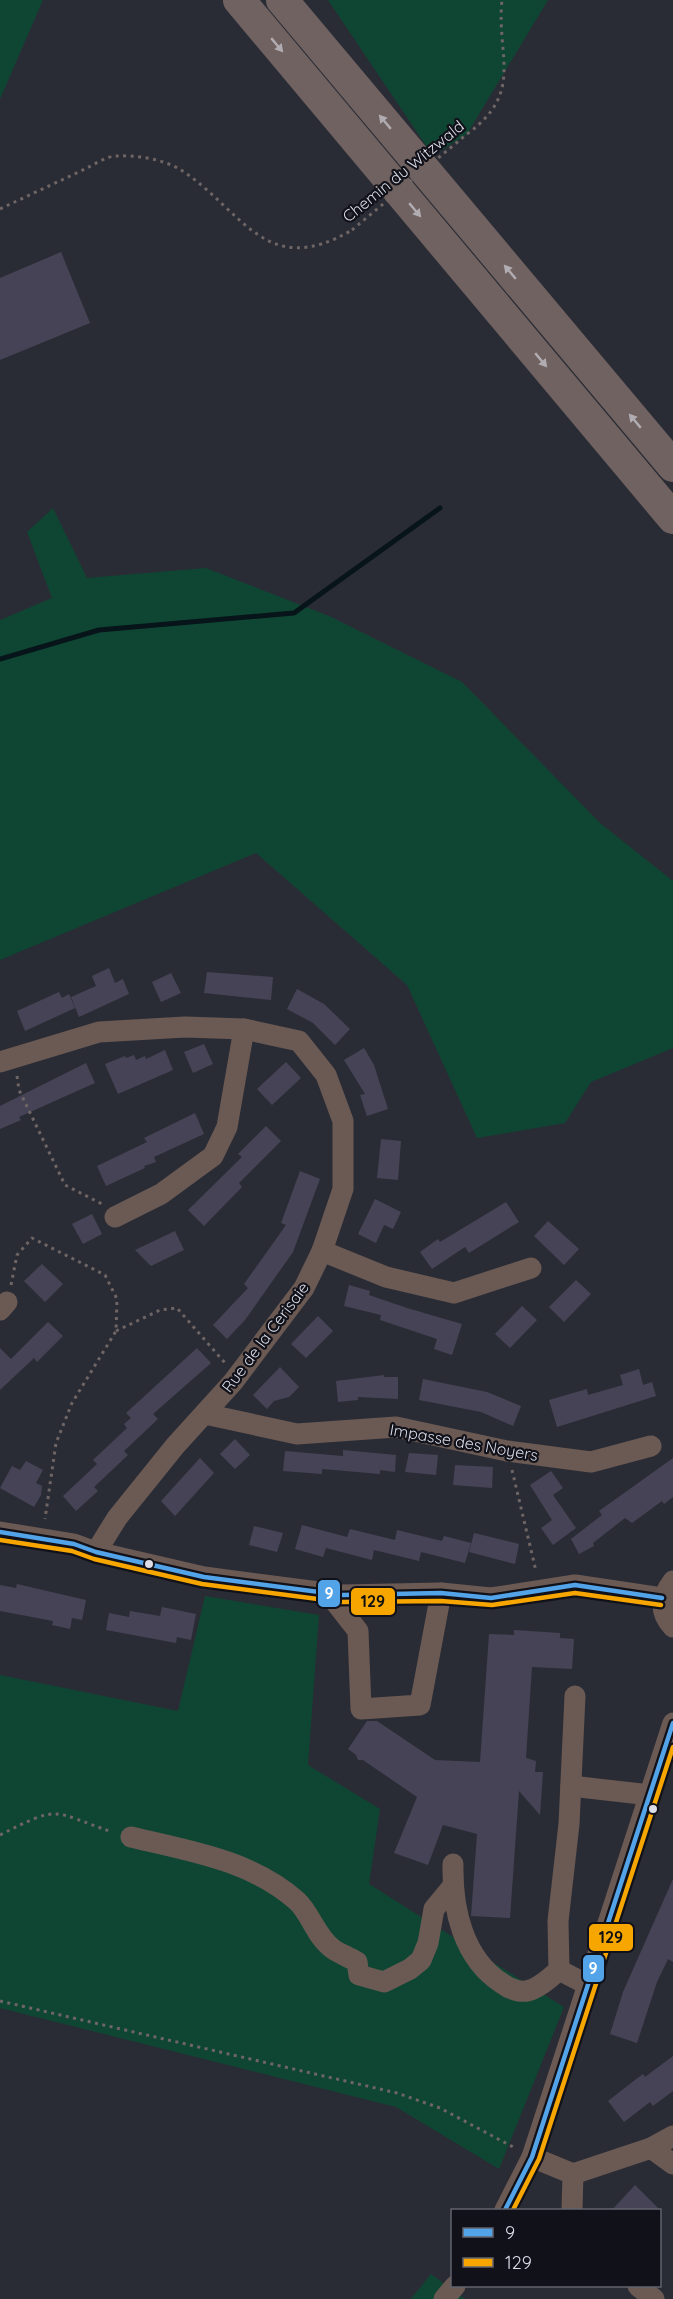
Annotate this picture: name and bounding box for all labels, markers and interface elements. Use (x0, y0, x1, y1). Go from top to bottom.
one-way arrow (270, 37, 283, 53)
one-way arrow (379, 115, 391, 130)
street label: Chemin du Witzwald (338, 116, 468, 226)
one-way arrow (409, 202, 422, 218)
one-way arrow (504, 265, 517, 280)
one-way arrow (534, 352, 547, 368)
one-way arrow (629, 413, 642, 429)
street label: Rue de la Cerisaie (217, 1278, 313, 1396)
street label: Impasse des Noyers (388, 1419, 540, 1465)
unlabelled marker (143, 1558, 155, 1570)
line badge: 9 (317, 1579, 341, 1608)
text: 9 (324, 1583, 334, 1603)
line badge: 129 (350, 1587, 396, 1616)
text: 129 (361, 1591, 385, 1611)
unlabelled marker (647, 1803, 659, 1815)
line badge: 129 (588, 1923, 634, 1952)
text: 129 (599, 1927, 623, 1947)
line badge: 9 (582, 1954, 605, 1983)
text: 9 (588, 1958, 598, 1978)
legend (451, 2209, 661, 2287)
text: 9 (505, 2221, 515, 2244)
text: 129 (505, 2251, 532, 2274)

